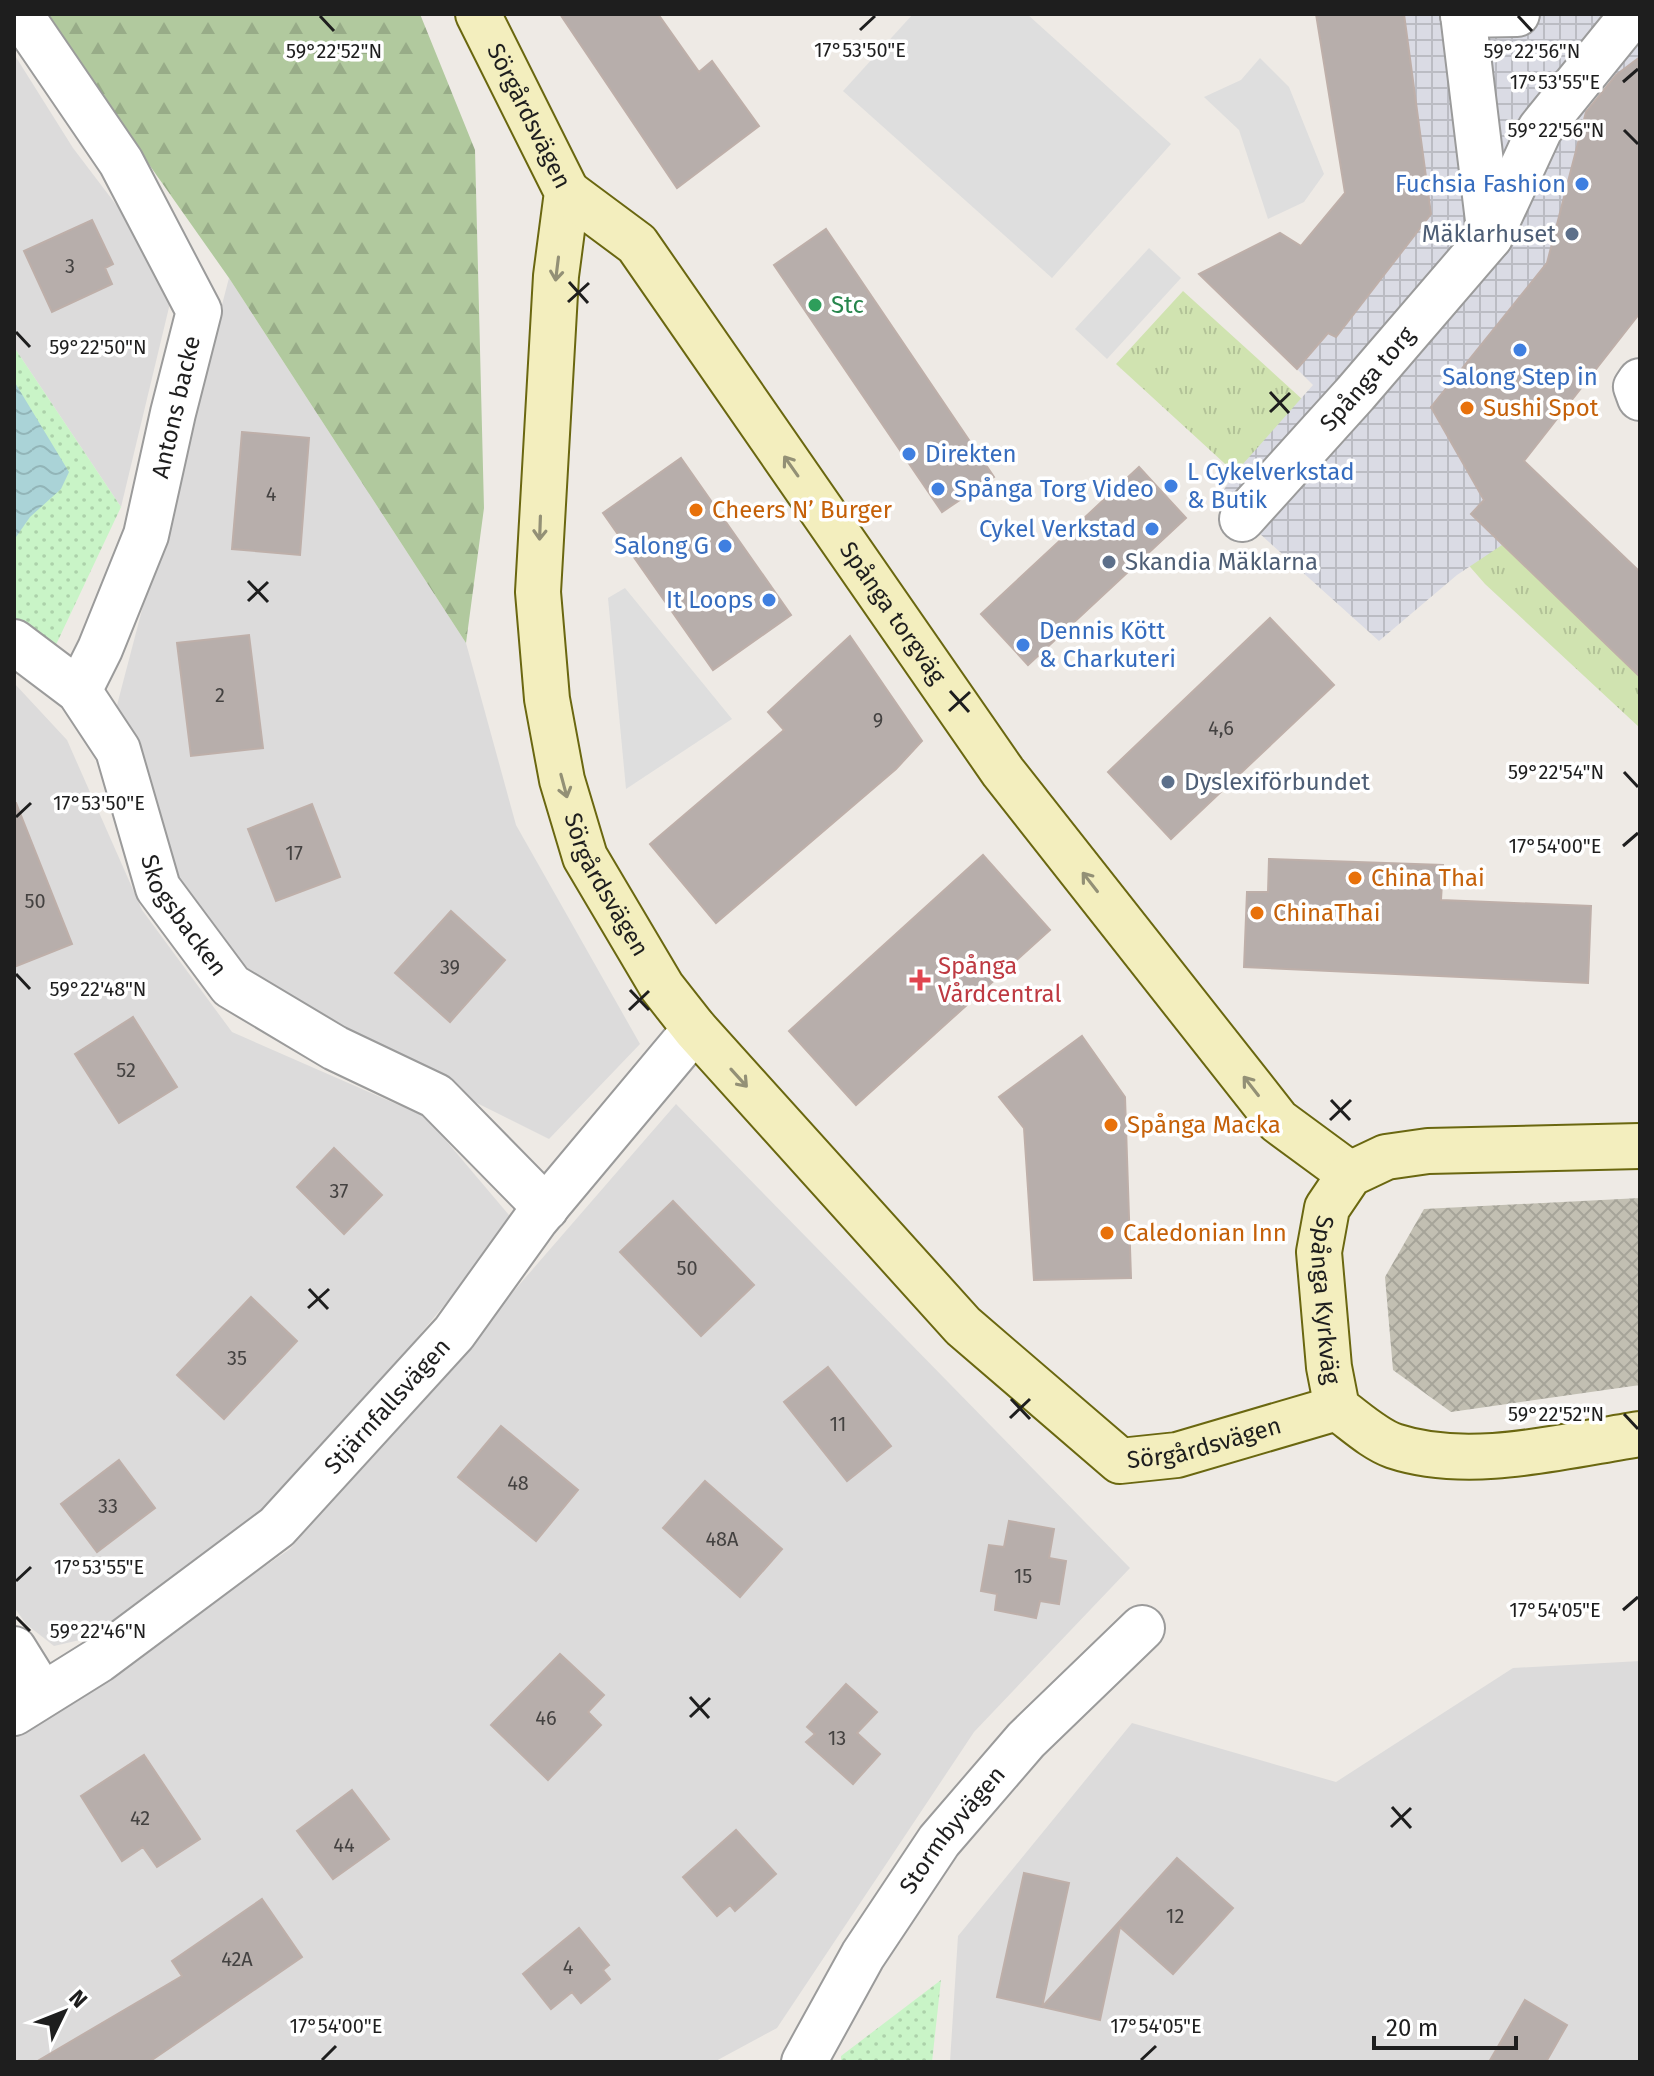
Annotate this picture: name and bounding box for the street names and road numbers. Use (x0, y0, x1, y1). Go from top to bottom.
street label: Sörgårdsvägen (481, 39, 577, 193)
street label: Spånga torg (1314, 321, 1421, 437)
street label: Antons backe (146, 333, 206, 481)
street label: Spånga torgväg (834, 537, 952, 690)
street label: Sörgårdsvägen (559, 809, 655, 961)
street label: Skogsbacken (135, 851, 233, 982)
street label: Spånga Kyrkväg (1305, 1213, 1346, 1387)
street label: Stjärnfallsvägen (318, 1333, 456, 1480)
street label: Sörgårdsvägen (1125, 1411, 1284, 1474)
street label: Stormbyvägen (894, 1760, 1011, 1899)

